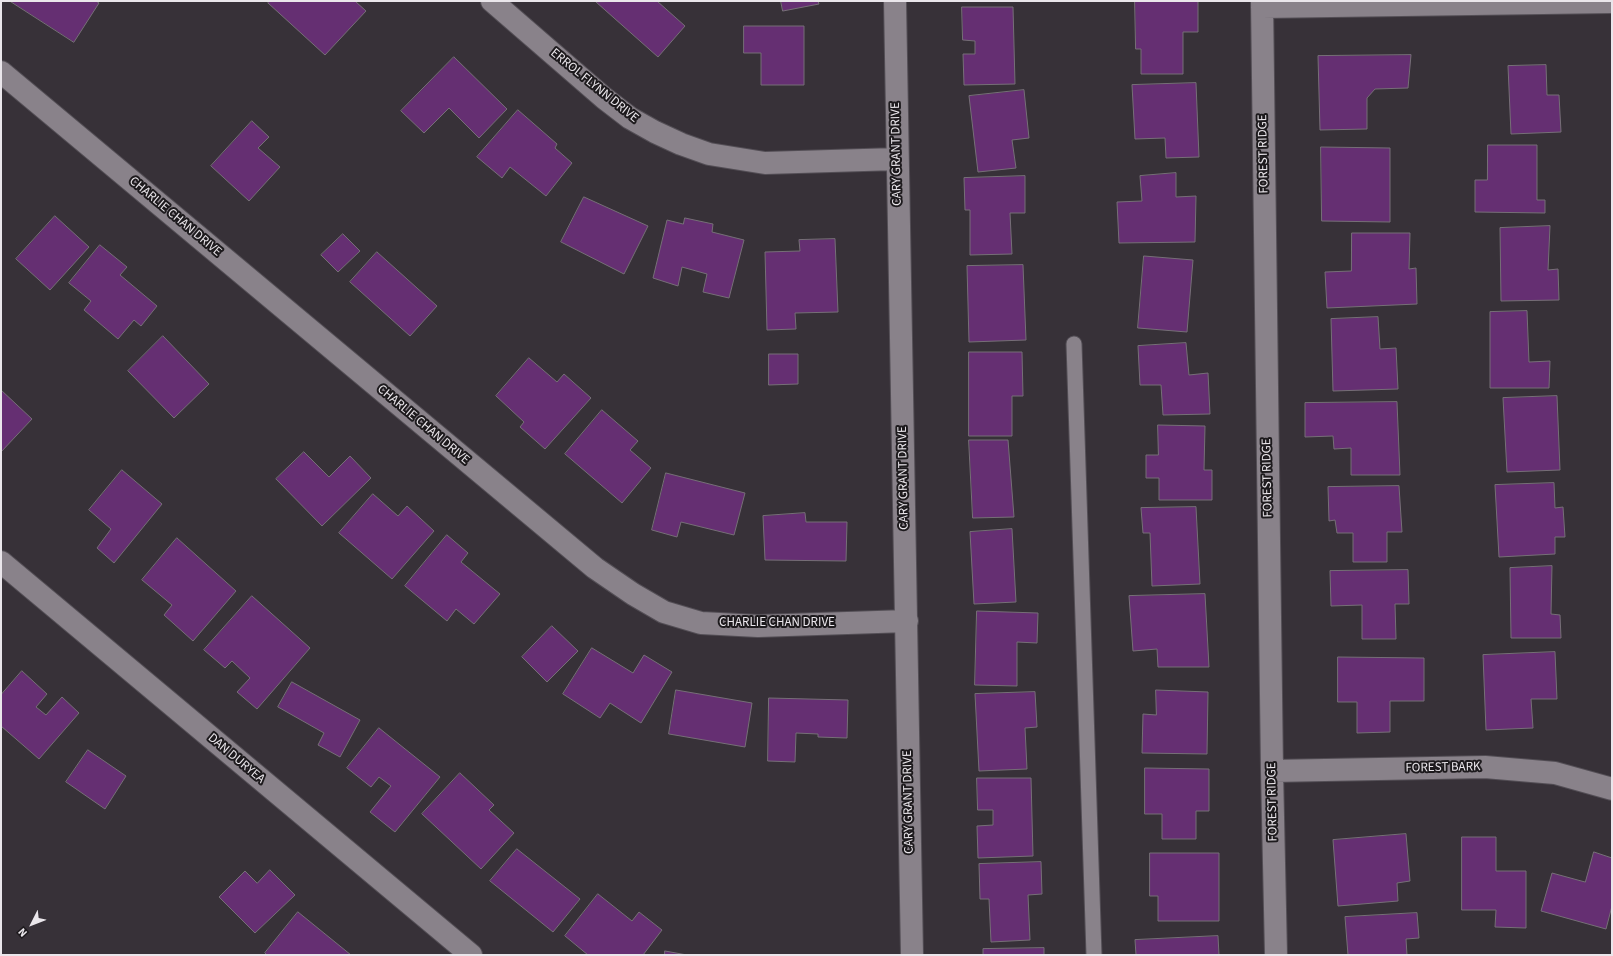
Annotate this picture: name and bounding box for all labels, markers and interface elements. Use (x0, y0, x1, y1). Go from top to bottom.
street label: ERROL FLYNN DRIVE (547, 46, 641, 126)
street label: CARY GRANT DRIVE (888, 102, 906, 206)
street label: FOREST RIDGE (1256, 114, 1272, 194)
street label: CHARLIE CHAN DRIVE (126, 174, 224, 260)
street label: CHARLIE CHAN DRIVE (374, 382, 472, 468)
street label: CARY GRANT DRIVE (895, 426, 913, 530)
street label: FOREST RIDGE (1260, 438, 1276, 518)
street label: CHARLIE CHAN DRIVE (719, 615, 835, 631)
street label: DAN DURYEA (204, 731, 268, 787)
street label: CARY GRANT DRIVE (900, 750, 918, 854)
street label: FOREST BARK (1405, 760, 1481, 776)
street label: FOREST RIDGE (1265, 762, 1281, 842)
north arrow (12, 904, 52, 944)
text: N (15, 925, 31, 940)

